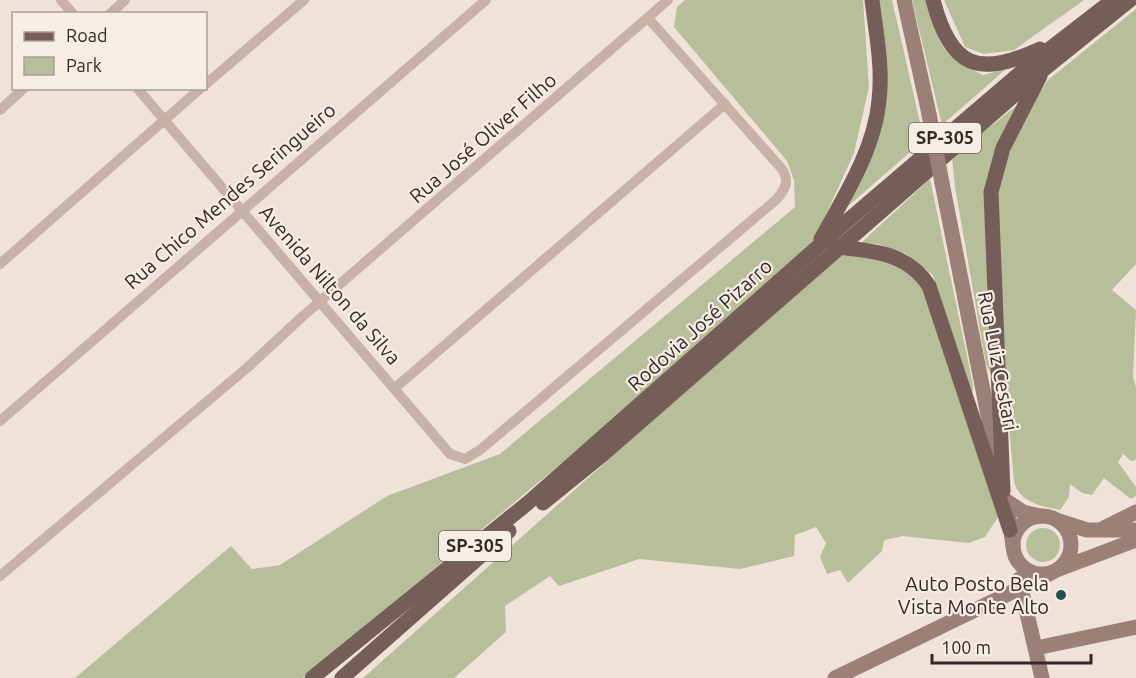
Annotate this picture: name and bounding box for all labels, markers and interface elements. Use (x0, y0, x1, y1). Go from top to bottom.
legend (12, 12, 207, 90)
text: Road (66, 25, 108, 45)
text: Park (66, 55, 102, 75)
street label: Rua José Oliver Filho (405, 68, 561, 208)
street label: Rua Chico Mendes Seringueiro (119, 98, 340, 294)
road number: SP-305 (909, 123, 981, 153)
street label: Avenida Nilton da Silva (255, 200, 406, 369)
street label: Rodovia José Pizarro (623, 254, 776, 395)
street label: Rua Luiz Cestari (974, 289, 1023, 433)
road number: SP-305 (439, 531, 511, 561)
place label: Auto Posto Bela Vista Monte Alto (898, 572, 1049, 618)
marker: Auto Posto Bela Vista Monte Alto (1054, 588, 1068, 602)
scale bar (932, 627, 1091, 665)
text: 100 m (941, 637, 991, 657)

